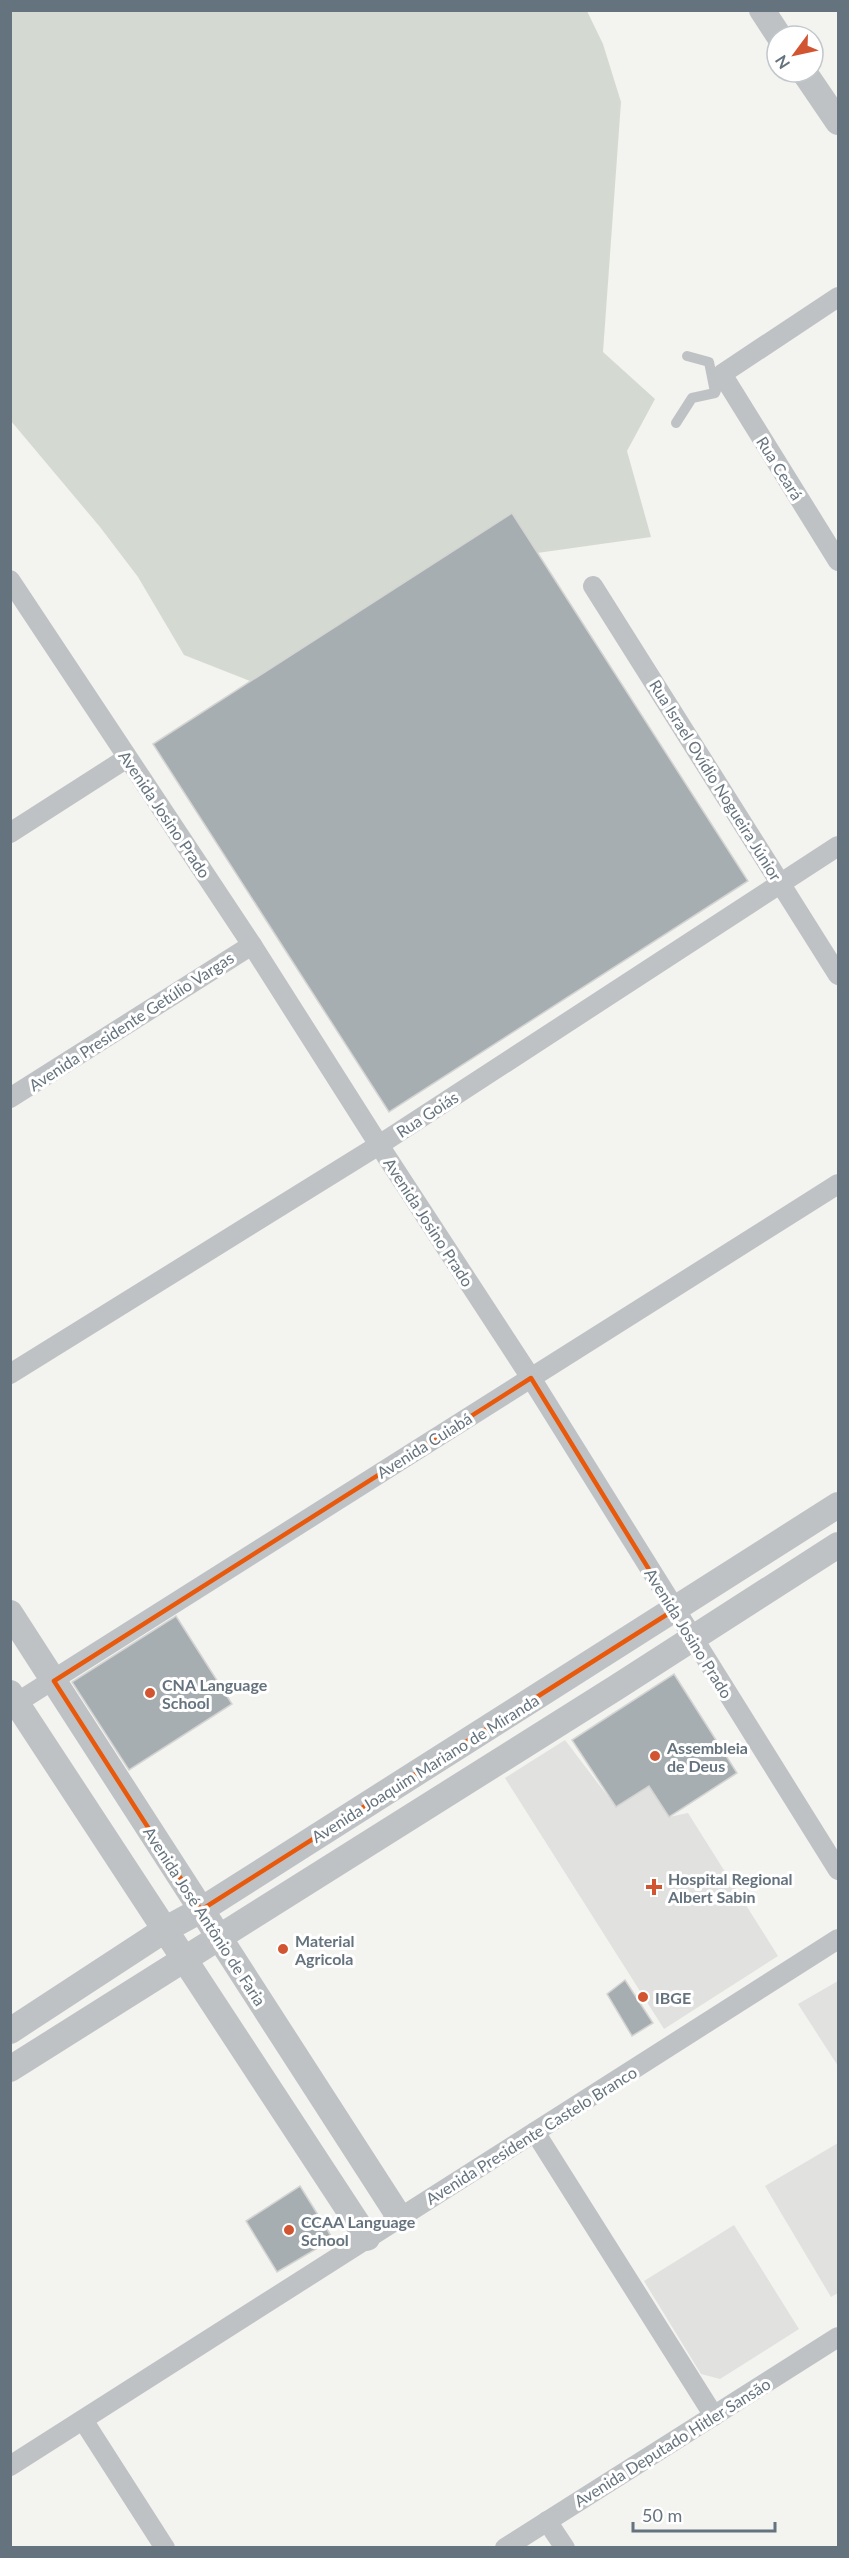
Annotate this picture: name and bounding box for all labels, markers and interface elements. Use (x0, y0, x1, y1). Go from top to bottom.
north arrow (765, 24, 825, 84)
text: N (771, 52, 793, 73)
street label: Rua Ceará (753, 433, 807, 503)
street label: Rua Israel Ovídio Nogueira Júnior (646, 676, 786, 884)
street label: Avenida Josino Prado (115, 747, 215, 881)
street label: Avenida Presidente Getúlio Vargas (25, 948, 237, 1094)
street label: Rua Goiás (392, 1087, 462, 1141)
street label: Avenida Josino Prado (380, 1154, 478, 1290)
street label: Avenida Cuiabá (373, 1408, 475, 1482)
street label: Avenida Josino Prado (641, 1565, 737, 1701)
place label: CNA Language School (162, 1675, 268, 1712)
marker: CNA Language School (143, 1686, 157, 1700)
street label: Avenida Joaquim Mariano de Miranda (308, 1690, 542, 1846)
place label: Assembleia de Deus (666, 1738, 748, 1775)
marker: Assembleia de Deus (648, 1749, 662, 1763)
street label: Avenida José Antônio de Faria (140, 1823, 270, 2009)
place label: Hospital Regional Albert Sabin (667, 1869, 793, 1906)
marker: Hospital Regional Albert Sabin (645, 1878, 663, 1896)
place label: Material Agricola (294, 1931, 354, 1968)
marker: Material Agricola (276, 1942, 290, 1956)
place label: IBGE (655, 1988, 691, 2007)
marker: IBGE (636, 1990, 650, 2004)
street label: Avenida Presidente Castelo Branco (422, 2062, 640, 2208)
place label: CCAA Language School (301, 2212, 416, 2249)
marker: CCAA Language School (282, 2223, 296, 2237)
street label: Avenida Deputado Hitler Sansão (570, 2374, 774, 2510)
scale bar (633, 2495, 776, 2533)
text: 50 m (642, 2504, 682, 2526)

